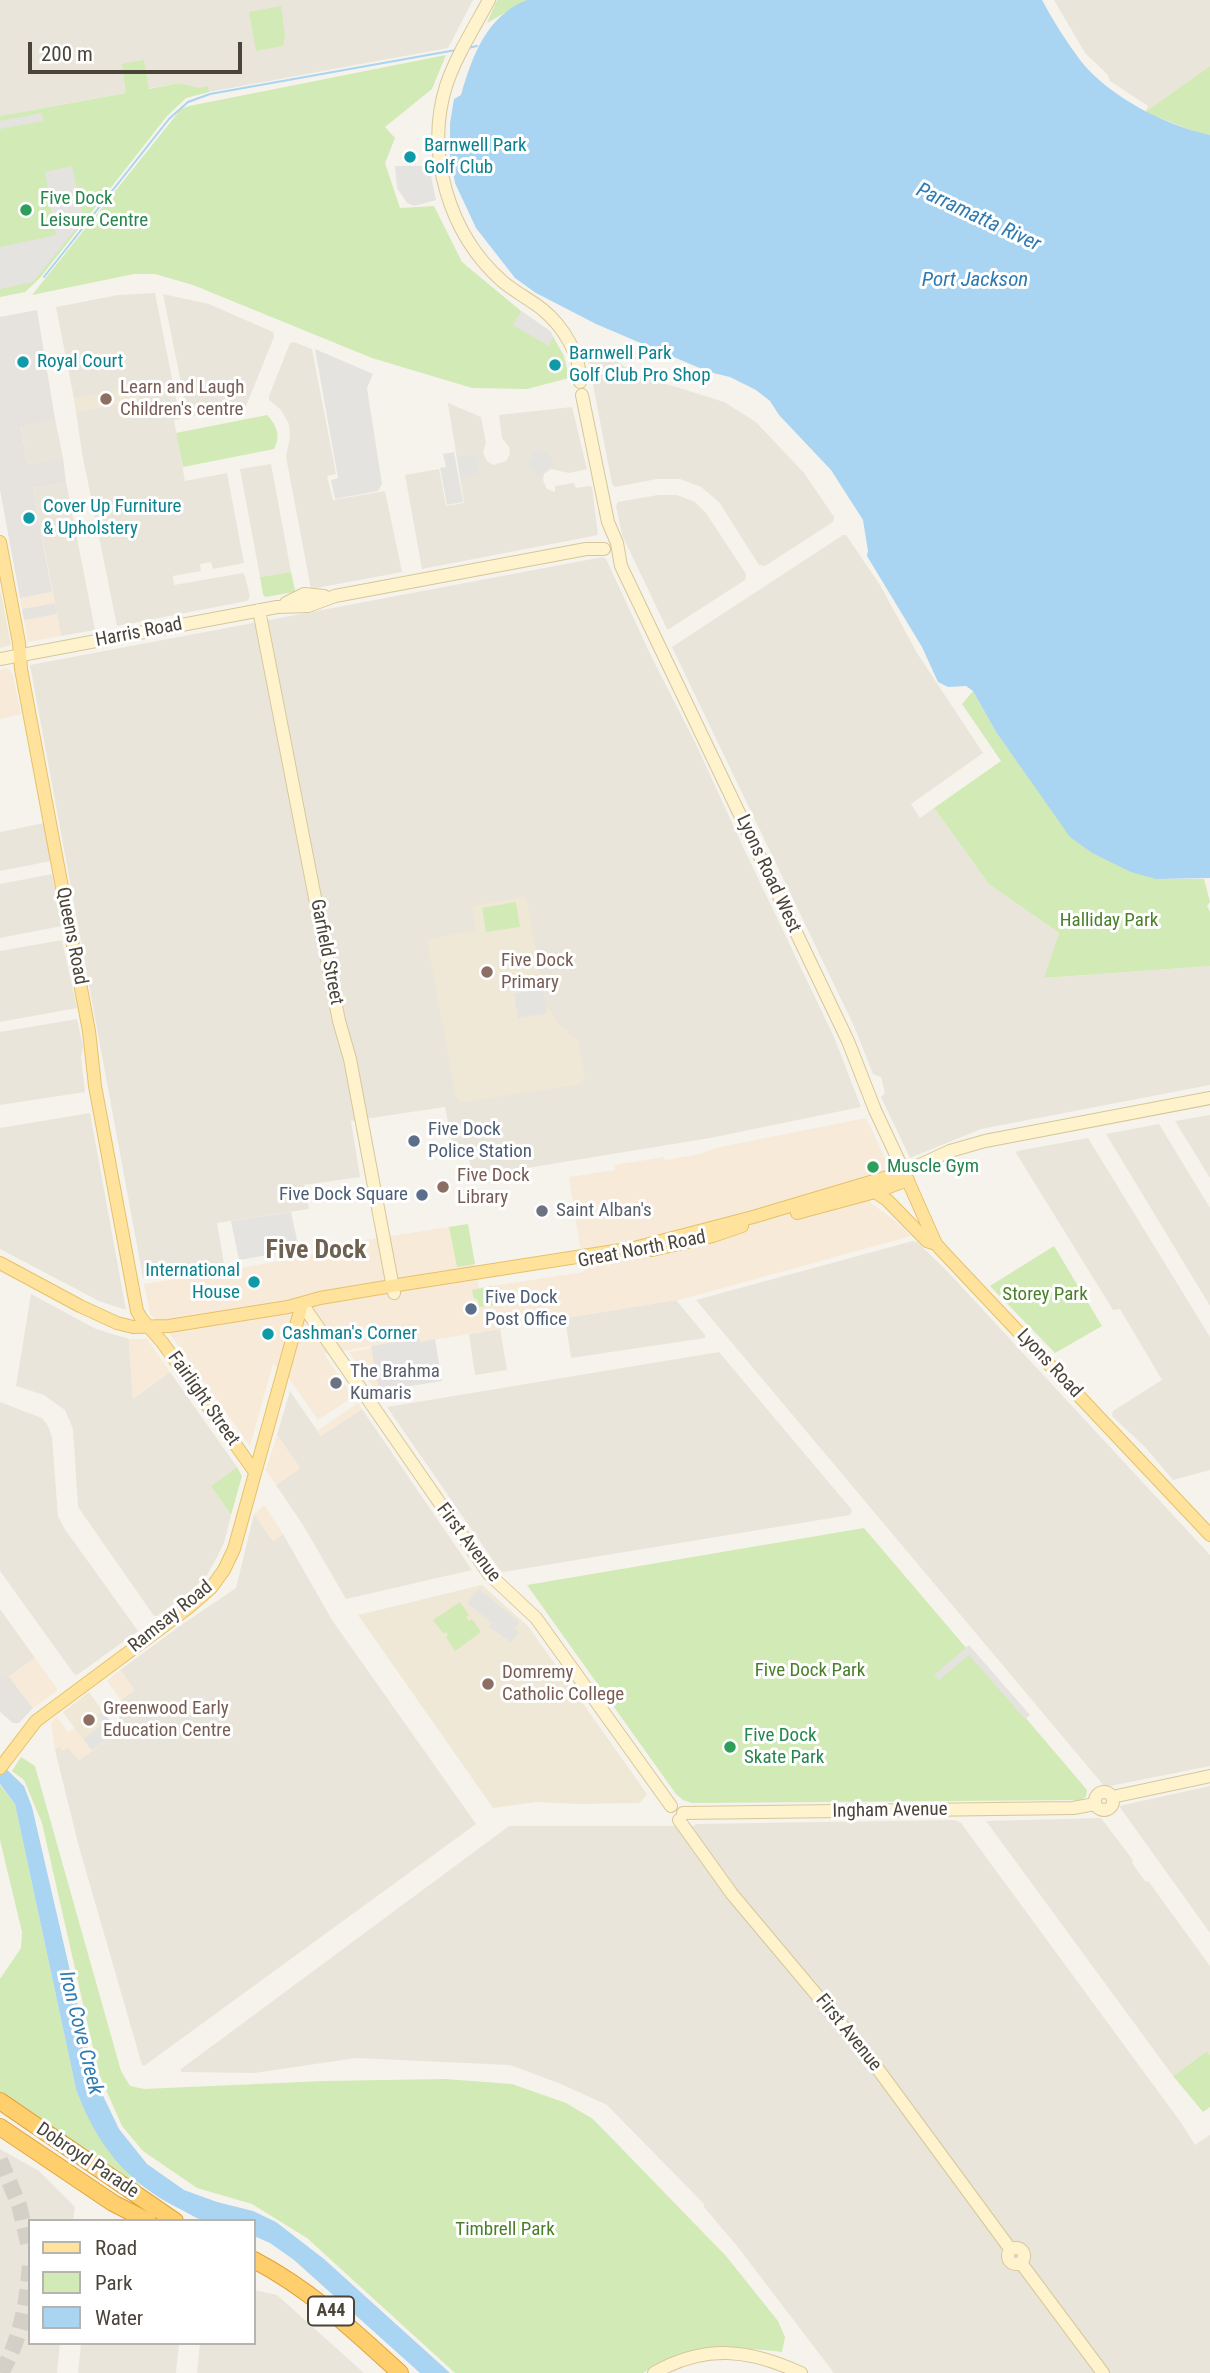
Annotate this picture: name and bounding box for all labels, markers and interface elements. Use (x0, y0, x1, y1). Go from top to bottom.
scale bar (32, 28, 245, 72)
text: 200 m (41, 42, 93, 66)
place label: Barnwell Park Golf Club (424, 135, 527, 179)
marker: Barnwell Park Golf Club (402, 149, 418, 165)
water label: Parramatta River (912, 178, 1044, 258)
place label: Five Dock Leisure Centre (40, 188, 148, 232)
marker: Five Dock Leisure Centre (18, 202, 34, 218)
water label: Port Jackson (922, 268, 1028, 294)
place label: Barnwell Park Golf Club Pro Shop (569, 343, 711, 387)
place label: Royal Court (37, 351, 123, 373)
marker: Royal Court (15, 354, 31, 370)
marker: Barnwell Park Golf Club Pro Shop (547, 357, 563, 373)
place label: Learn and Laugh Children's centre (120, 377, 244, 421)
marker: Learn and Laugh Children's centre (98, 391, 114, 407)
place label: Cover Up Furniture & Upholstery (43, 496, 181, 540)
marker: Cover Up Furniture & Upholstery (21, 510, 37, 526)
street label: Harris Road (94, 613, 184, 653)
street label: Lyons Road West (731, 812, 805, 936)
street label: Queens Road (50, 885, 92, 987)
street label: Garfield Street (305, 897, 347, 1007)
park label: Halliday Park (1060, 910, 1158, 932)
place label: Five Dock Primary (501, 950, 573, 994)
marker: Five Dock Primary (479, 964, 495, 980)
place label: Five Dock Police Station (428, 1119, 532, 1163)
marker: Five Dock Police Station (406, 1133, 422, 1149)
place label: Muscle Gym (887, 1156, 979, 1178)
marker: Muscle Gym (865, 1159, 881, 1175)
place label: Five Dock Library (457, 1165, 529, 1209)
marker: Five Dock Library (435, 1179, 451, 1195)
place label: Five Dock Square (279, 1184, 408, 1206)
marker: Five Dock Square (414, 1187, 430, 1203)
place label: Saint Alban's (556, 1200, 652, 1222)
marker: Saint Alban's (534, 1203, 550, 1219)
street label: Great North Road (576, 1226, 708, 1274)
district label: Five Dock (266, 1235, 366, 1267)
place label: International House (145, 1260, 240, 1304)
marker: International House (246, 1274, 262, 1290)
park label: Storey Park (1002, 1284, 1088, 1306)
place label: Five Dock Post Office (485, 1287, 567, 1331)
marker: Five Dock Post Office (463, 1301, 479, 1317)
place label: Cashman's Corner (282, 1323, 417, 1345)
street label: Lyons Road (1012, 1325, 1086, 1403)
marker: Cashman's Corner (260, 1326, 276, 1342)
street label: Fairlight Street (162, 1347, 244, 1451)
place label: The Brahma Kumaris (350, 1361, 440, 1405)
marker: The Brahma Kumaris (328, 1375, 344, 1391)
street label: First Avenue (431, 1499, 505, 1587)
street label: Ramsay Road (124, 1576, 218, 1658)
park label: Five Dock Park (755, 1660, 865, 1682)
place label: Domremy Catholic College (502, 1662, 624, 1706)
marker: Domremy Catholic College (480, 1676, 496, 1692)
place label: Greenwood Early Education Centre (103, 1698, 231, 1742)
marker: Greenwood Early Education Centre (81, 1712, 97, 1728)
place label: Five Dock Skate Park (744, 1725, 824, 1769)
marker: Five Dock Skate Park (722, 1739, 738, 1755)
street label: Ingham Avenue (832, 1799, 948, 1823)
water label: Iron Cove Creek (52, 1969, 108, 2097)
street label: First Avenue (810, 1990, 886, 2076)
street label: Dobroyd Parade (31, 2118, 143, 2204)
legend (28, 2219, 256, 2345)
park label: Timbrell Park (455, 2219, 555, 2241)
text: Road (95, 2236, 137, 2260)
text: Park (95, 2271, 132, 2295)
road number: A44 (308, 2297, 354, 2326)
text: Water (95, 2306, 143, 2330)

